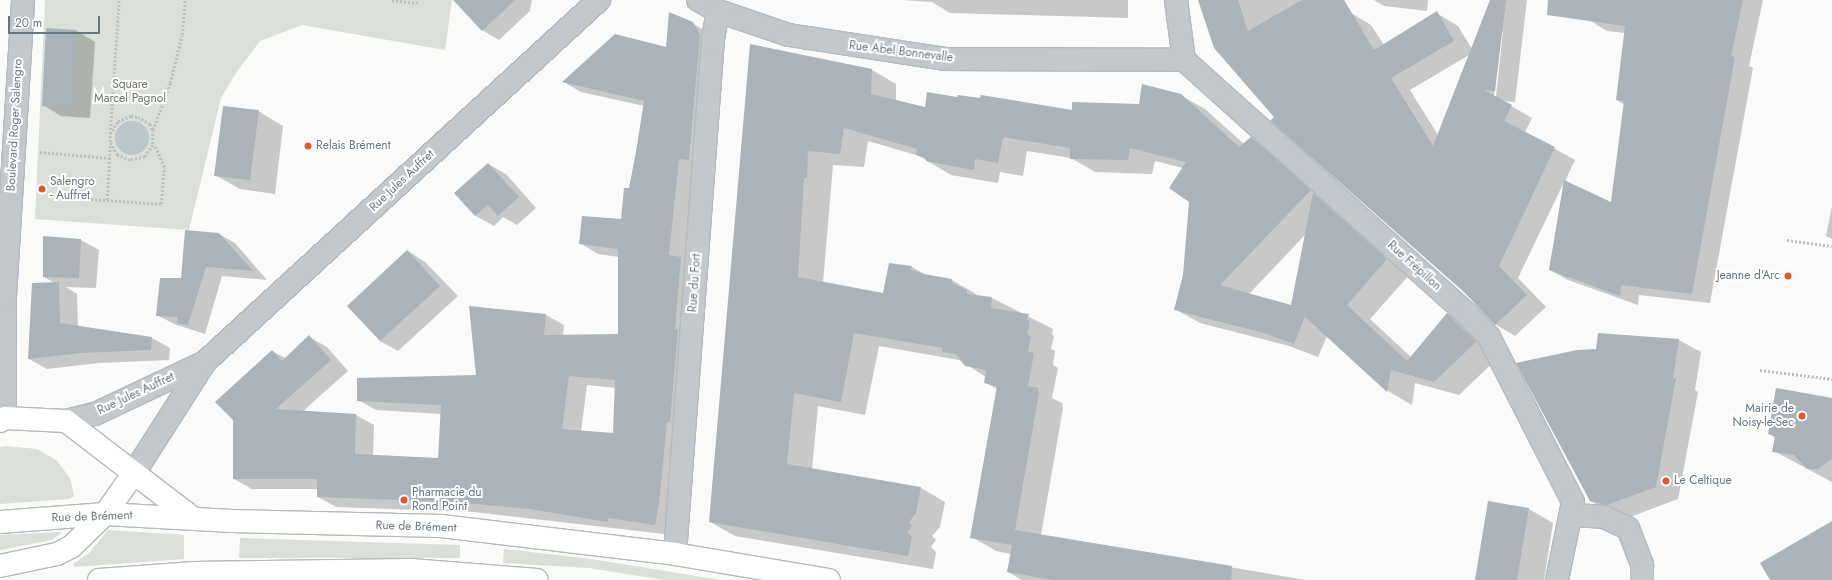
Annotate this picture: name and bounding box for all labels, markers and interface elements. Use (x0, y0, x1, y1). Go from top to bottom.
scale bar (10, 8, 102, 34)
text: 20 m (15, 14, 42, 32)
street label: Rue Abel Bonnevalle (848, 38, 954, 66)
street label: Boulevard Roger Salengro (4, 58, 26, 192)
park label: Square Marcel Pagnol (94, 78, 166, 106)
place label: Relais Brément (316, 139, 391, 153)
marker: Relais Brément (303, 141, 313, 151)
street label: Rue Jules Auffret (367, 147, 437, 215)
place label: Salengro - Auffret (50, 175, 95, 203)
marker: Salengro - Auffret (37, 184, 47, 194)
street label: Rue Frépillon (1384, 238, 1444, 294)
street label: Rue du Fort (686, 253, 704, 313)
place label: Jeanne d'Arc (1717, 269, 1780, 283)
marker: Jeanne d'Arc (1783, 271, 1793, 281)
street label: Rue Jules Auffret (95, 370, 177, 418)
place label: Mairie de Noisy-le-Sec (1733, 402, 1794, 430)
marker: Mairie de Noisy-le-Sec (1797, 411, 1807, 421)
place label: Le Celtique (1674, 474, 1732, 488)
marker: Le Celtique (1661, 476, 1671, 486)
place label: Pharmacie du Rond Point (412, 486, 482, 514)
marker: Pharmacie du Rond Point (399, 495, 409, 505)
street label: Rue de Brément (51, 508, 133, 526)
street label: Rue de Brément (375, 518, 457, 536)

